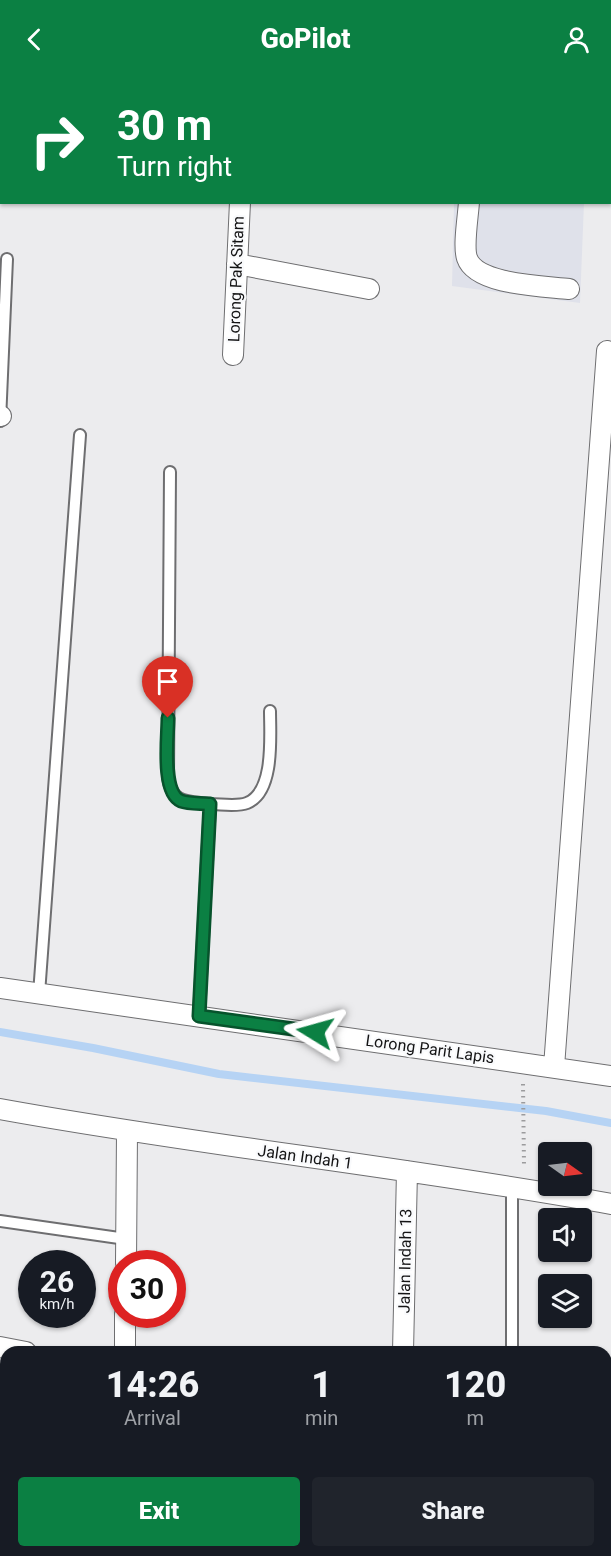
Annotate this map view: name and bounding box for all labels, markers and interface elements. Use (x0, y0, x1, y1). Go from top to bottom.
icon: back (18, 23, 51, 56)
text: GoPilot (260, 23, 351, 55)
icon: person (560, 23, 593, 56)
text: 30 m (117, 101, 212, 150)
icon: right (18, 102, 96, 180)
text: Turn right (117, 151, 232, 183)
street label: Lorong Pak Sitam (224, 216, 248, 342)
pin (142, 656, 193, 718)
icon: arrive (151, 665, 184, 698)
position arrow (283, 1000, 347, 1064)
street label: Lorong Parit Lapis (365, 1031, 495, 1067)
street label: Jalan Indah 1 (256, 1141, 354, 1173)
north arrow (538, 1142, 592, 1196)
map controls (538, 1142, 592, 1328)
button: sound (538, 1208, 592, 1262)
street label: Jalan Indah 13 (395, 1209, 415, 1313)
speed limit sign: 30 (108, 1250, 186, 1328)
text: 26 (40, 1264, 74, 1299)
button: layers (538, 1274, 592, 1328)
text: km/h (39, 1295, 75, 1313)
text: 14:26 (106, 1364, 199, 1406)
text: 1 (311, 1364, 332, 1406)
text: 120 (444, 1364, 506, 1406)
text: Arrival (124, 1406, 181, 1430)
text: min (305, 1406, 338, 1430)
text: m (466, 1406, 484, 1430)
button: Exit (18, 1477, 300, 1546)
button: Share (312, 1477, 594, 1546)

